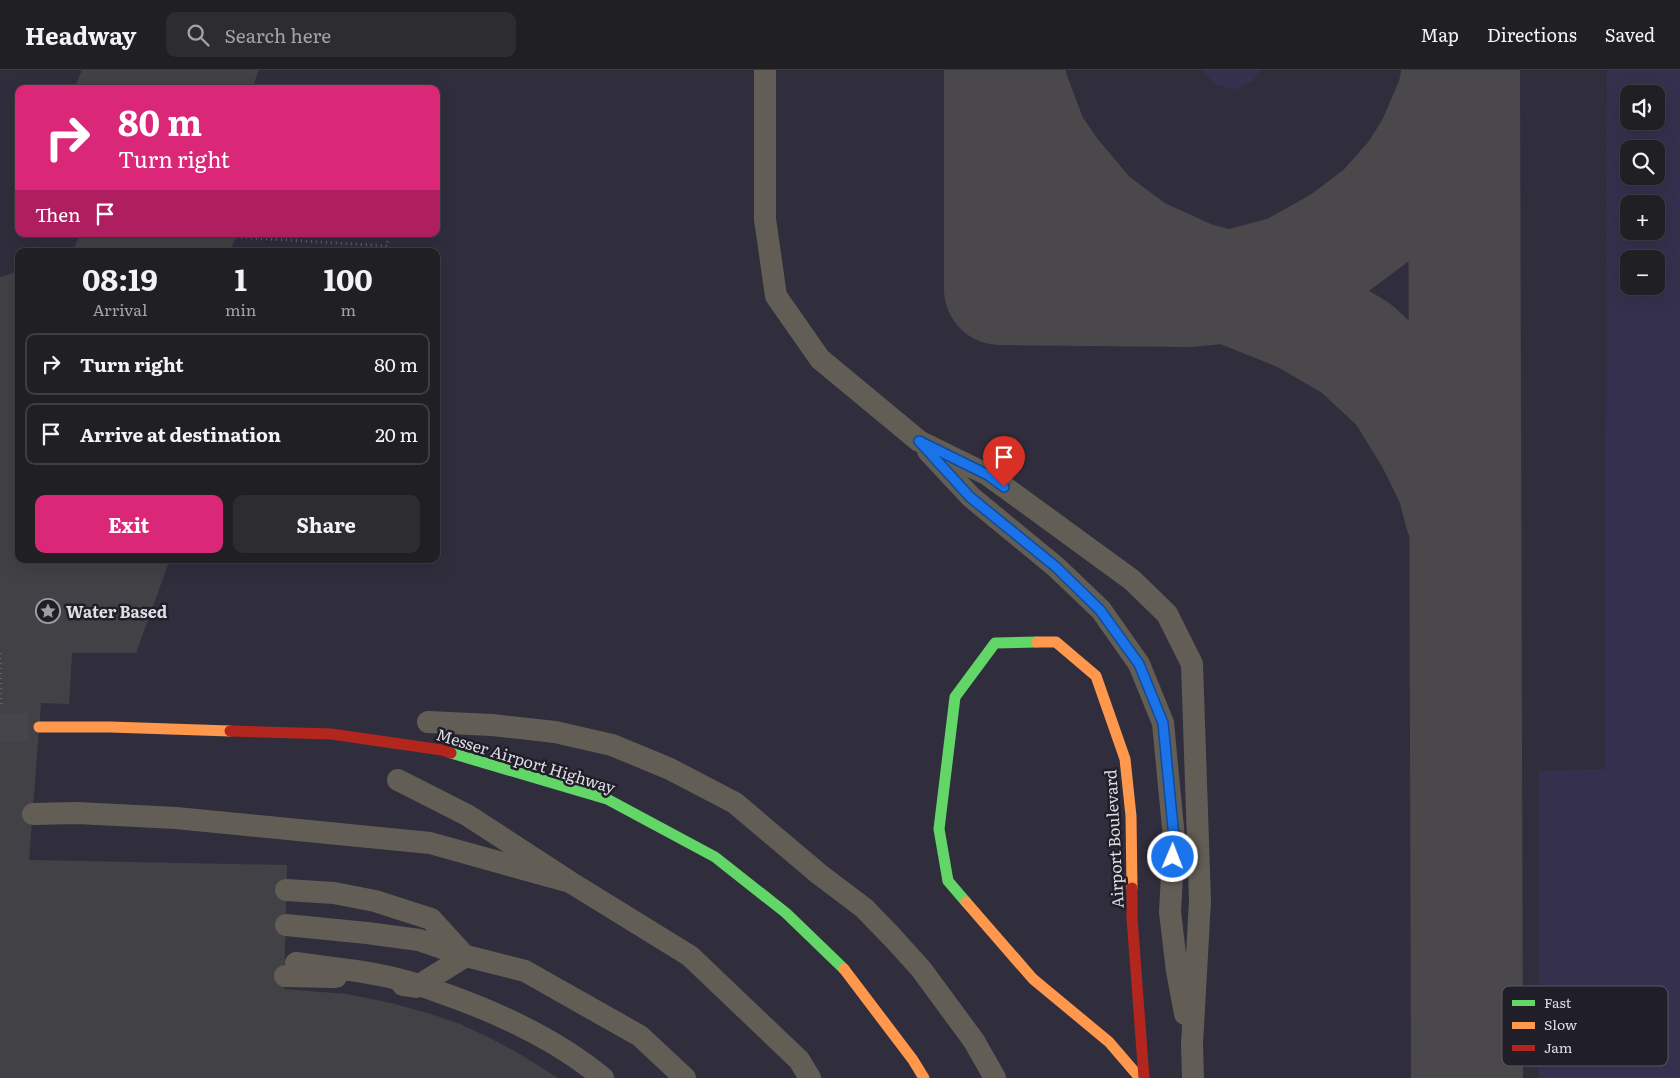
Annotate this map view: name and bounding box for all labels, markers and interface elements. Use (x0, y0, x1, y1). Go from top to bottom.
search box (166, 12, 516, 57)
text: Headway (25, 17, 136, 52)
icon: search (184, 21, 212, 49)
text: Search here (224, 21, 331, 49)
text: Map (1421, 21, 1459, 48)
text: Directions (1487, 21, 1577, 48)
text: Saved (1605, 21, 1655, 48)
map controls (1620, 85, 1665, 295)
button: sound (1620, 85, 1665, 130)
text: 80 m (118, 95, 202, 147)
icon: right (35, 105, 100, 170)
button: search (1620, 140, 1665, 185)
text: Turn right (118, 142, 230, 175)
button: + (1620, 195, 1665, 240)
text: Then (35, 200, 81, 228)
icon: arrive (91, 200, 119, 228)
button: − (1620, 250, 1665, 295)
text: 08:19 (82, 256, 158, 300)
text: 1 (234, 256, 247, 300)
text: 100 (323, 256, 373, 300)
text: Arrival (93, 297, 147, 321)
text: min (225, 297, 256, 321)
text: m (340, 297, 356, 321)
icon: right (37, 350, 65, 378)
text: Turn right (80, 350, 184, 378)
text: 80 m (374, 350, 418, 378)
icon: arrive (37, 420, 65, 448)
text: Arrive at destination (80, 420, 281, 448)
text: 20 m (375, 420, 418, 448)
pin (983, 436, 1025, 487)
icon: arrive (990, 443, 1018, 471)
button: Exit (35, 495, 223, 553)
button: Share (233, 495, 420, 553)
place icon: Water Based (35, 598, 61, 624)
place label: Water Based (66, 599, 168, 623)
street label: Messer Airport Highway (433, 721, 619, 799)
street label: Airport Boulevard (1097, 769, 1129, 909)
position arrow (1146, 830, 1198, 882)
legend (1502, 986, 1668, 1066)
text: Fast (1544, 992, 1572, 1012)
text: Slow (1544, 1014, 1577, 1034)
text: Jam (1544, 1037, 1573, 1057)

